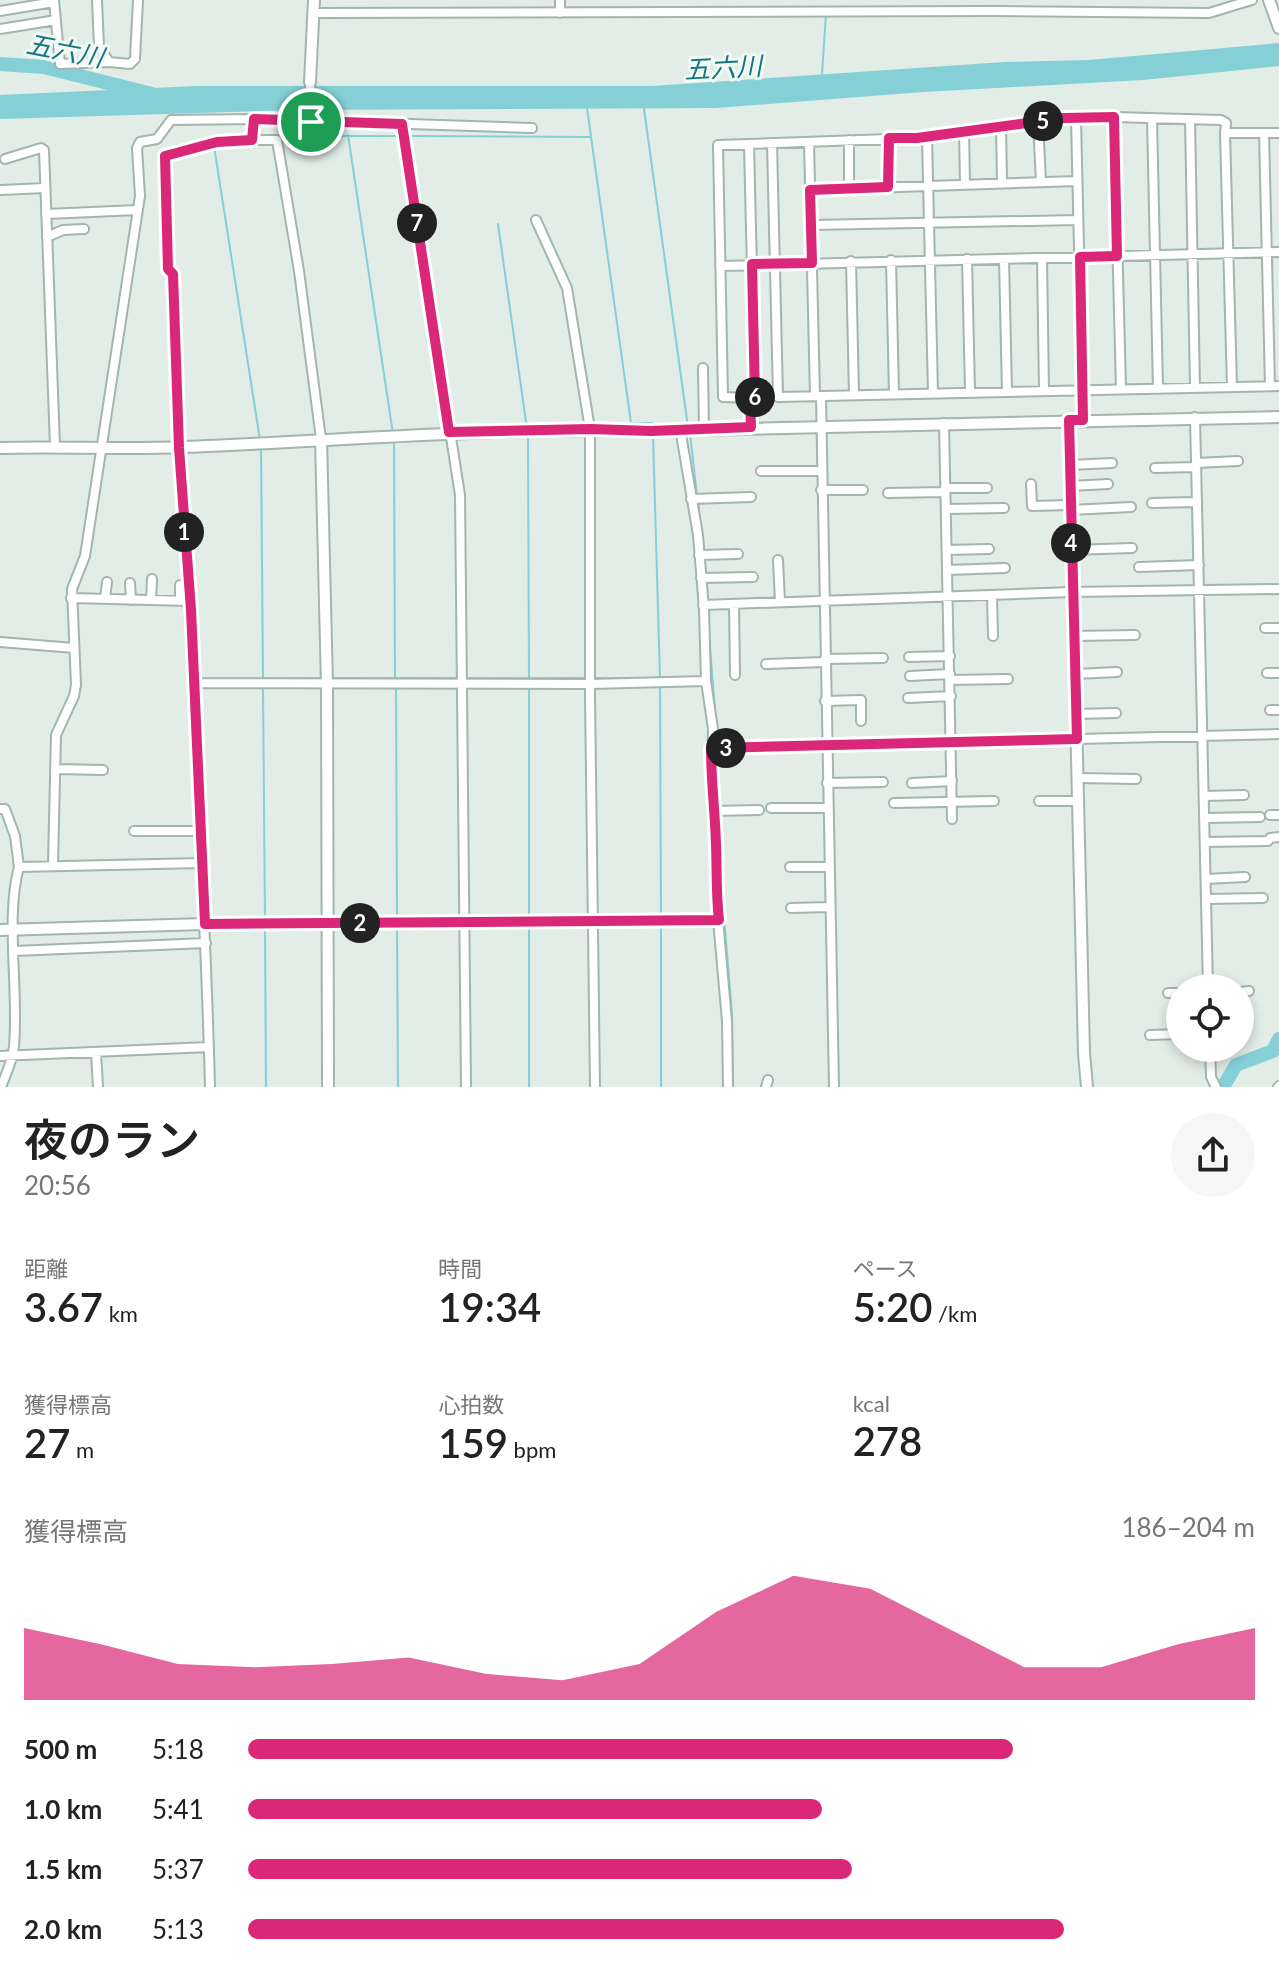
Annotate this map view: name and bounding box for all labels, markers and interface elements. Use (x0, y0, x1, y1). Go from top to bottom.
water label: 五六川 (24, 27, 109, 74)
water label: 五六川 (683, 49, 766, 85)
pin (277, 88, 345, 156)
icon: arrive (289, 100, 333, 144)
pin: 5 (1023, 101, 1063, 141)
text: 5 (1037, 107, 1049, 134)
pin: 7 (397, 203, 437, 243)
text: 7 (411, 209, 423, 236)
pin: 6 (735, 377, 775, 417)
text: 6 (749, 383, 761, 410)
pin: 1 (164, 512, 204, 552)
text: 1 (178, 518, 190, 545)
pin: 4 (1051, 523, 1091, 563)
text: 4 (1065, 529, 1077, 556)
pin: 3 (706, 728, 746, 768)
text: 3 (720, 734, 732, 761)
pin: 2 (340, 903, 380, 943)
text: 2 (354, 909, 366, 936)
map controls (1166, 974, 1254, 1062)
button: locate (1166, 974, 1254, 1062)
text: 夜のラン (24, 1113, 200, 1165)
button: share (1171, 1113, 1255, 1197)
text: 20:56 (24, 1169, 91, 1201)
text: 距離 (24, 1255, 68, 1282)
text: 時間 (438, 1255, 482, 1282)
text: ペース (853, 1255, 918, 1282)
text: 3.67 (24, 1283, 103, 1331)
text: 19:34 (438, 1283, 541, 1331)
text: 5:20 (853, 1283, 932, 1331)
text: km (103, 1300, 138, 1327)
text: /km (932, 1300, 977, 1327)
text: kcal (853, 1390, 890, 1417)
text: 獲得標高 (24, 1391, 112, 1418)
text: 心拍数 (438, 1391, 504, 1418)
text: 278 (853, 1417, 922, 1465)
text: 27 (24, 1419, 70, 1467)
text: 159 (438, 1419, 508, 1467)
text: m (70, 1436, 94, 1463)
text: bpm (508, 1436, 556, 1463)
text: 186–204 m (1121, 1511, 1255, 1543)
text: 獲得標高 (24, 1515, 128, 1547)
text: 500 m (24, 1733, 97, 1765)
text: 5:18 (152, 1733, 204, 1765)
text: 1.0 km (24, 1793, 102, 1825)
text: 5:41 (152, 1793, 204, 1825)
text: 1.5 km (24, 1853, 102, 1885)
text: 5:37 (152, 1853, 204, 1885)
text: 2.0 km (24, 1913, 102, 1945)
text: 5:13 (152, 1913, 204, 1945)

